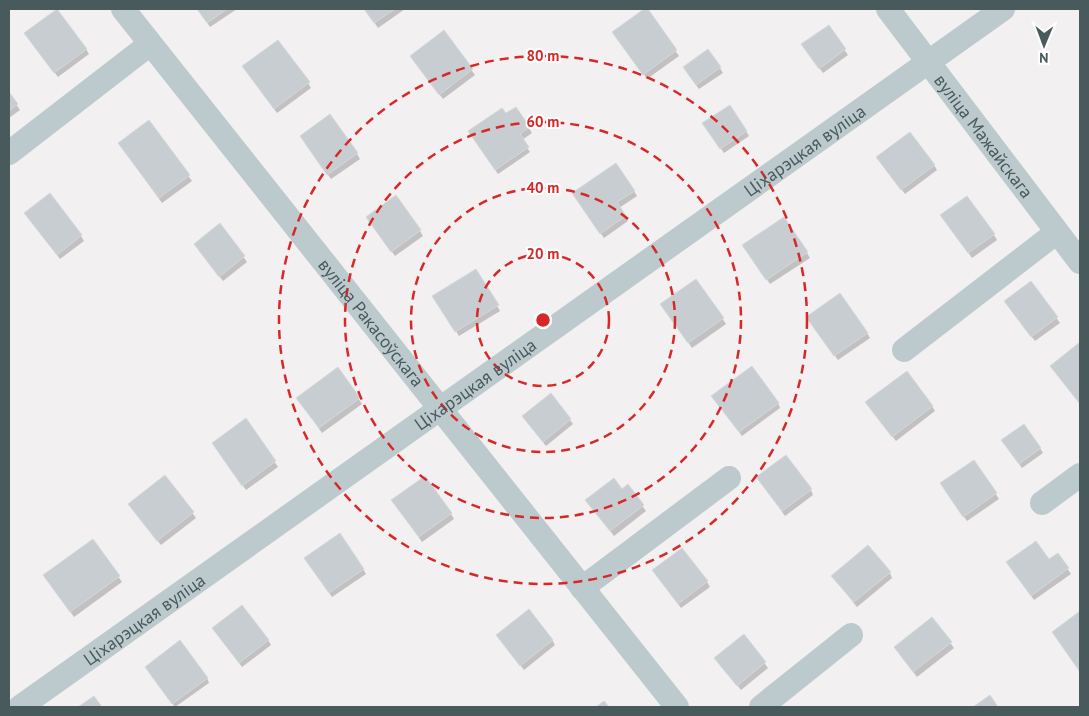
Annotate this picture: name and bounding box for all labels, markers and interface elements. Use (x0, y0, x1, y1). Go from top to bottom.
north arrow (1019, 20, 1069, 70)
text: 80 m (527, 46, 559, 65)
text: N (1039, 49, 1049, 67)
street label: вуліца Мажайскага (930, 69, 1039, 202)
street label: Ціхарэцкая вуліца (739, 99, 870, 201)
text: 60 m (527, 112, 559, 131)
text: 40 m (527, 178, 559, 197)
text: 20 m (527, 244, 559, 263)
street label: вуліца Ракасоўскага (314, 254, 430, 391)
centre of rings (534, 311, 552, 329)
street label: Ціхарэцкая вуліца (410, 333, 540, 435)
street label: Ціхарэцкая вуліца (79, 568, 209, 670)

